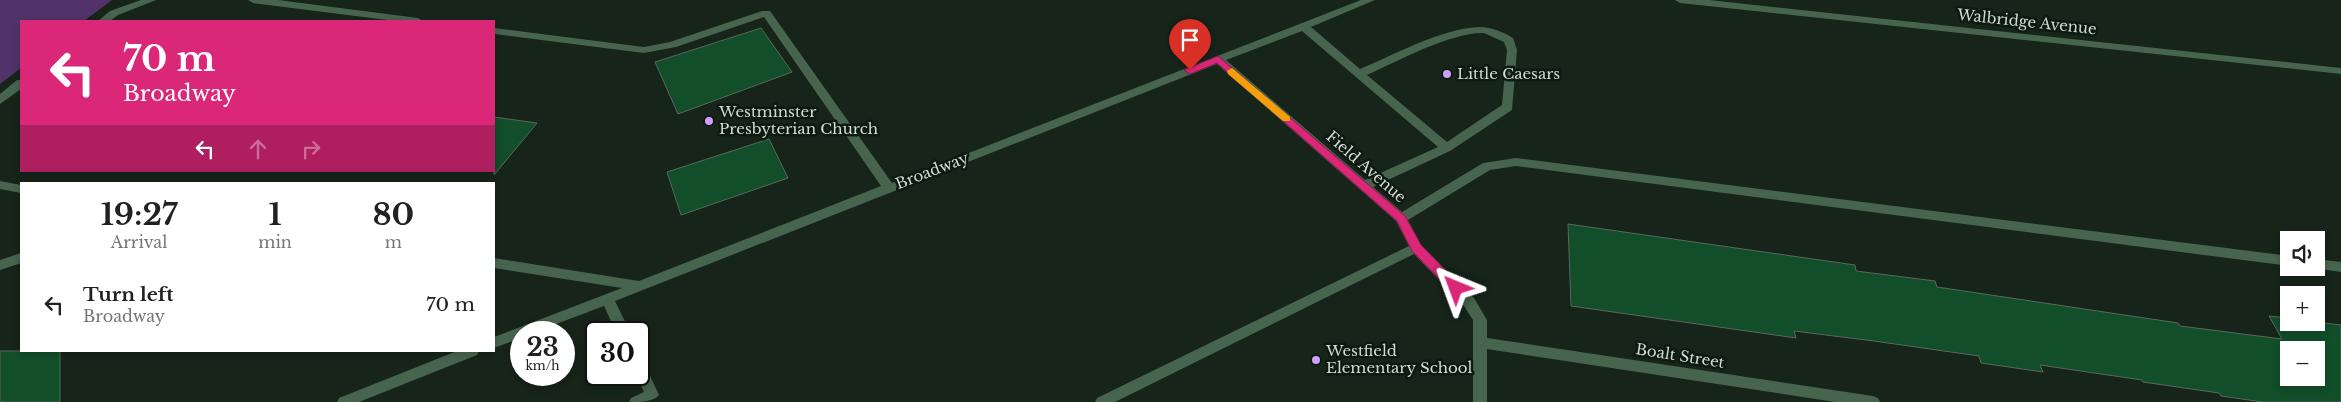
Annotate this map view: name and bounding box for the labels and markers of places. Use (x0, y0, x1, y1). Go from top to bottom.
pin (1169, 19, 1211, 70)
place label: Little Caesars (1457, 64, 1560, 83)
marker: Little Caesars (1441, 68, 1453, 80)
place label: Westminster Presbyterian Church (718, 102, 878, 138)
marker: Westminster Presbyterian Church (703, 115, 715, 127)
place label: Westfield Elementary School (1325, 341, 1473, 377)
marker: Westfield Elementary School (1310, 354, 1322, 366)

